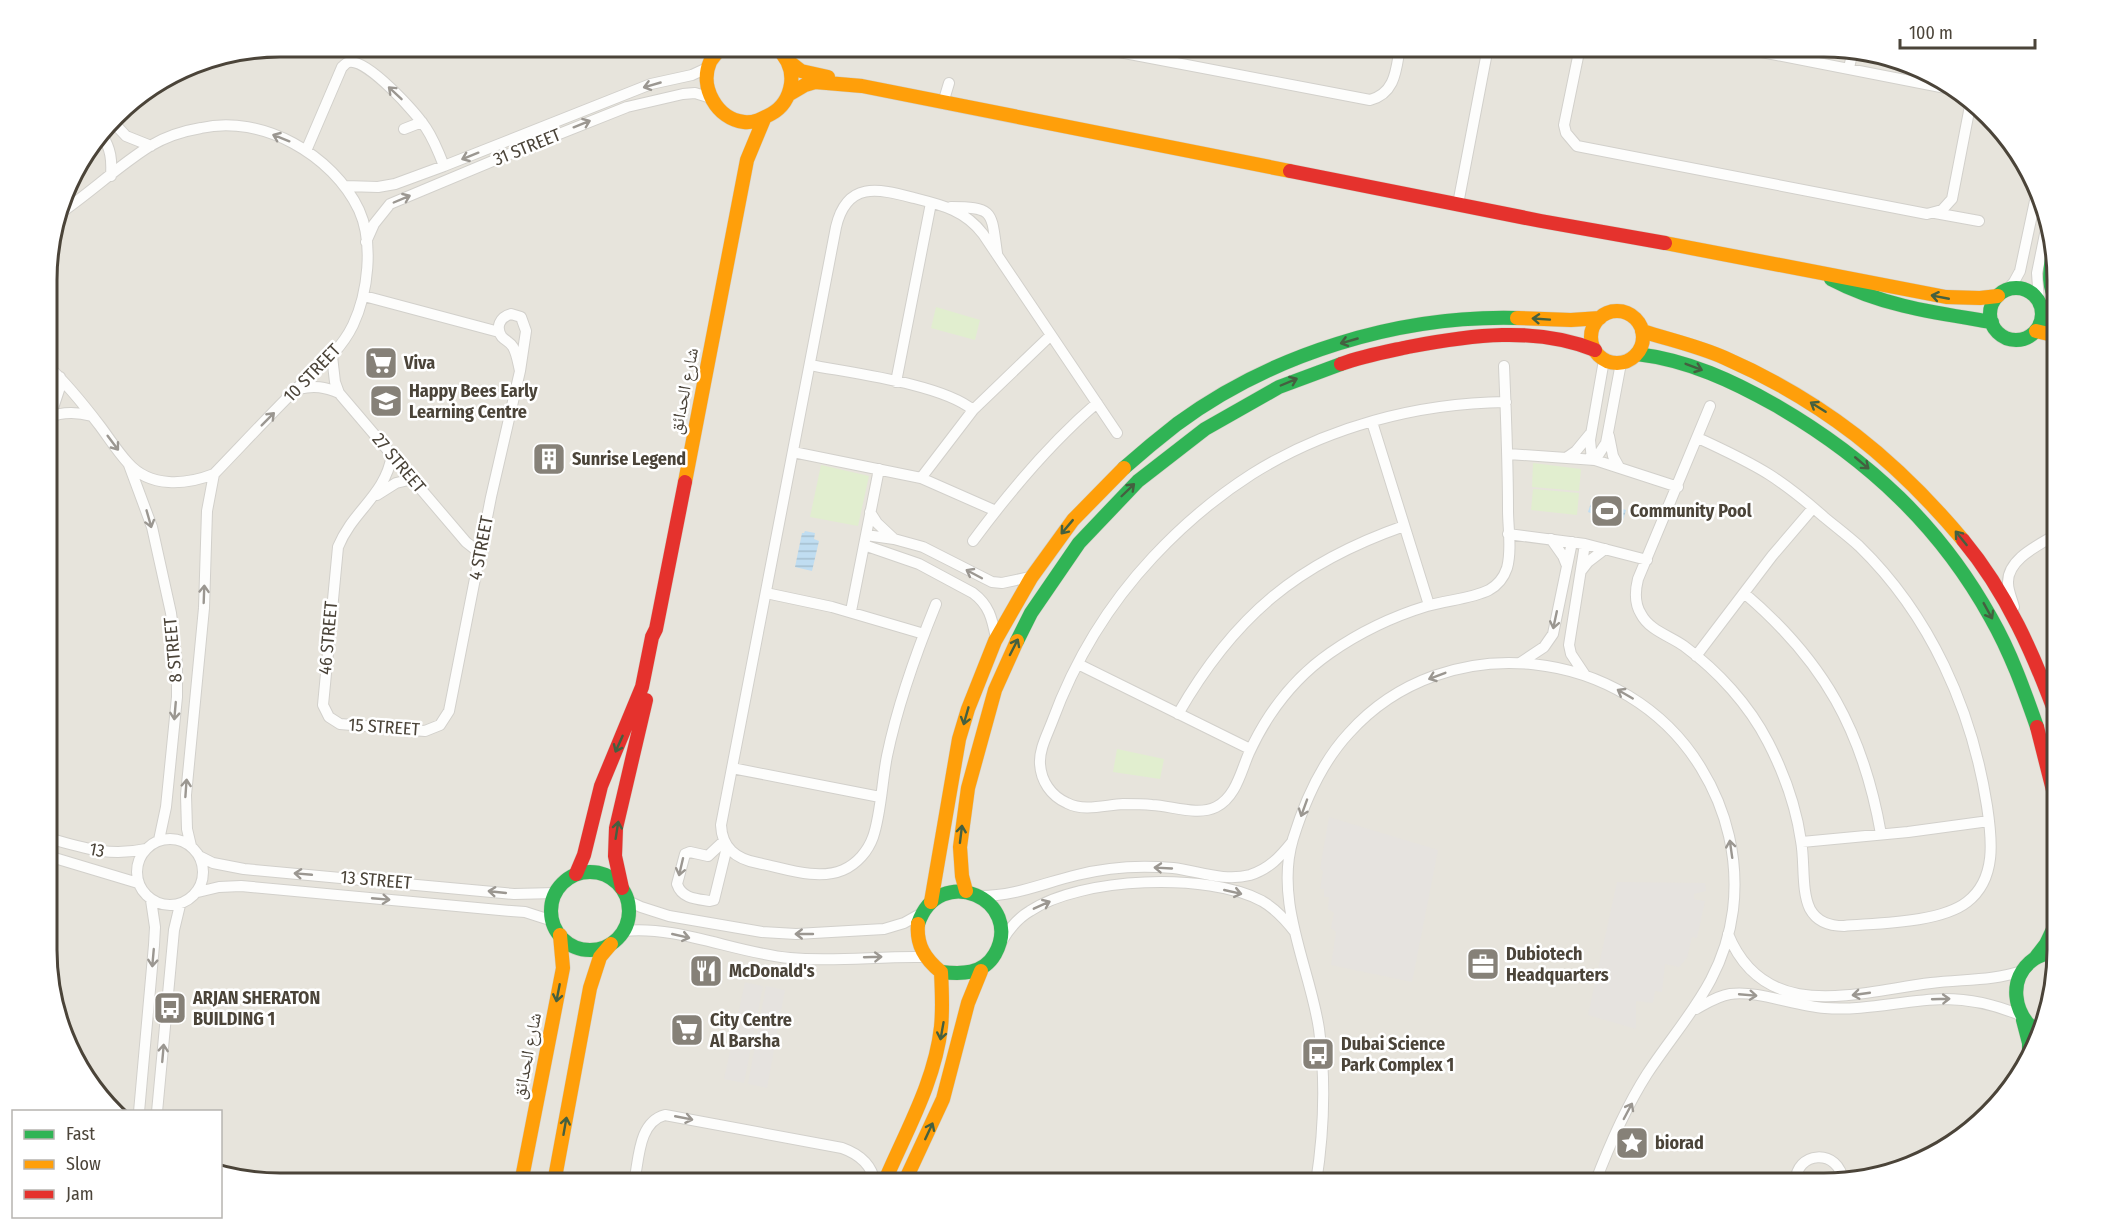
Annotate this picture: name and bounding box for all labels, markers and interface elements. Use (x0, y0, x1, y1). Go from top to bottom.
scale bar (1900, 12, 2035, 50)
text: 100 m (1909, 22, 1953, 44)
one-way arrow (643, 80, 662, 91)
one-way arrow (388, 85, 403, 100)
one-way arrow (572, 118, 591, 129)
street label: 31 STREET (490, 123, 565, 170)
one-way arrow (272, 131, 290, 142)
one-way arrow (461, 151, 480, 162)
one-way arrow (392, 193, 411, 204)
one-way arrow (1930, 291, 1950, 302)
one-way arrow (1532, 313, 1552, 324)
one-way arrow (1340, 336, 1359, 347)
street label: 10 STREET (279, 339, 346, 407)
supermarket icon: Viva (363, 345, 399, 381)
street label: شارع الحدائق (665, 346, 703, 436)
place label: Viva (403, 352, 435, 374)
one-way arrow (1684, 363, 1703, 374)
one-way arrow (1279, 376, 1297, 387)
place label: Happy Bees Early Learning Centre (409, 380, 538, 423)
school or university icon: Happy Bees Early Learning Centre (368, 383, 404, 419)
one-way arrow (1809, 401, 1826, 414)
one-way arrow (261, 411, 275, 426)
street label: 27 STREET (368, 429, 431, 498)
one-way arrow (107, 434, 119, 450)
building icon: Sunrise Legend (531, 441, 567, 477)
place label: Sunrise Legend (572, 448, 686, 470)
one-way arrow (1854, 456, 1869, 470)
one-way arrow (1120, 483, 1135, 498)
sports icon: Community Pool (1589, 493, 1625, 529)
place label: Community Pool (1630, 500, 1752, 522)
one-way arrow (144, 509, 155, 528)
street label: 4 STREET (464, 513, 498, 582)
one-way arrow (1061, 519, 1074, 535)
one-way arrow (1955, 530, 1968, 546)
one-way arrow (965, 568, 983, 579)
one-way arrow (199, 584, 210, 604)
street label: 46 STREET (314, 600, 342, 676)
one-way arrow (1983, 601, 1994, 619)
one-way arrow (1549, 610, 1561, 629)
street label: 8 STREET (159, 616, 187, 683)
one-way arrow (1008, 638, 1020, 656)
one-way arrow (1428, 671, 1447, 682)
one-way arrow (1617, 687, 1634, 699)
one-way arrow (169, 701, 180, 721)
one-way arrow (960, 706, 971, 725)
street label: 15 STREET (348, 714, 421, 741)
one-way arrow (612, 735, 624, 753)
one-way arrow (181, 778, 192, 798)
one-way arrow (1298, 799, 1309, 817)
one-way arrow (611, 821, 622, 841)
one-way arrow (956, 824, 967, 844)
street label: 13 (87, 838, 107, 862)
one-way arrow (1726, 840, 1737, 859)
one-way arrow (675, 857, 687, 876)
one-way arrow (1154, 862, 1174, 873)
street label: 13 STREET (340, 866, 413, 894)
one-way arrow (294, 868, 313, 879)
one-way arrow (488, 886, 508, 897)
one-way arrow (1223, 886, 1242, 898)
one-way arrow (370, 894, 390, 905)
one-way arrow (1033, 899, 1051, 910)
one-way arrow (795, 928, 815, 940)
one-way arrow (671, 931, 690, 942)
place label: Dubiotech Headquarters (1506, 943, 1609, 986)
office icon: Dubiotech Headquarters (1465, 946, 1501, 982)
one-way arrow (147, 947, 158, 967)
one-way arrow (863, 951, 883, 963)
restaurant icon: McDonald's (688, 953, 724, 989)
place label: McDonald's (729, 960, 815, 982)
one-way arrow (552, 983, 563, 1002)
place label: ARJAN SHERATON BUILDING 1 (192, 987, 320, 1030)
one-way arrow (1852, 988, 1871, 999)
bus stop icon: ARJAN SHERATON BUILDING 1 (152, 990, 188, 1026)
one-way arrow (1737, 990, 1757, 1001)
one-way arrow (1930, 994, 1950, 1005)
place label: City Centre Al Barsha (709, 1009, 792, 1052)
street label: شارع الحدائق (508, 1011, 546, 1101)
supermarket icon: City Centre Al Barsha (669, 1012, 705, 1048)
one-way arrow (936, 1020, 947, 1040)
place label: Dubai Science Park Complex 1 (1341, 1033, 1454, 1076)
bus stop icon: Dubai Science Park Complex 1 (1300, 1036, 1336, 1072)
one-way arrow (158, 1044, 169, 1064)
one-way arrow (1623, 1102, 1634, 1120)
legend (12, 1110, 222, 1218)
one-way arrow (674, 1113, 694, 1124)
one-way arrow (560, 1117, 571, 1136)
one-way arrow (924, 1122, 936, 1140)
text: Fast (66, 1123, 95, 1145)
place icon: biorad (1614, 1125, 1650, 1161)
place label: biorad (1655, 1132, 1704, 1154)
text: Slow (66, 1153, 101, 1175)
text: Jam (66, 1183, 94, 1205)

